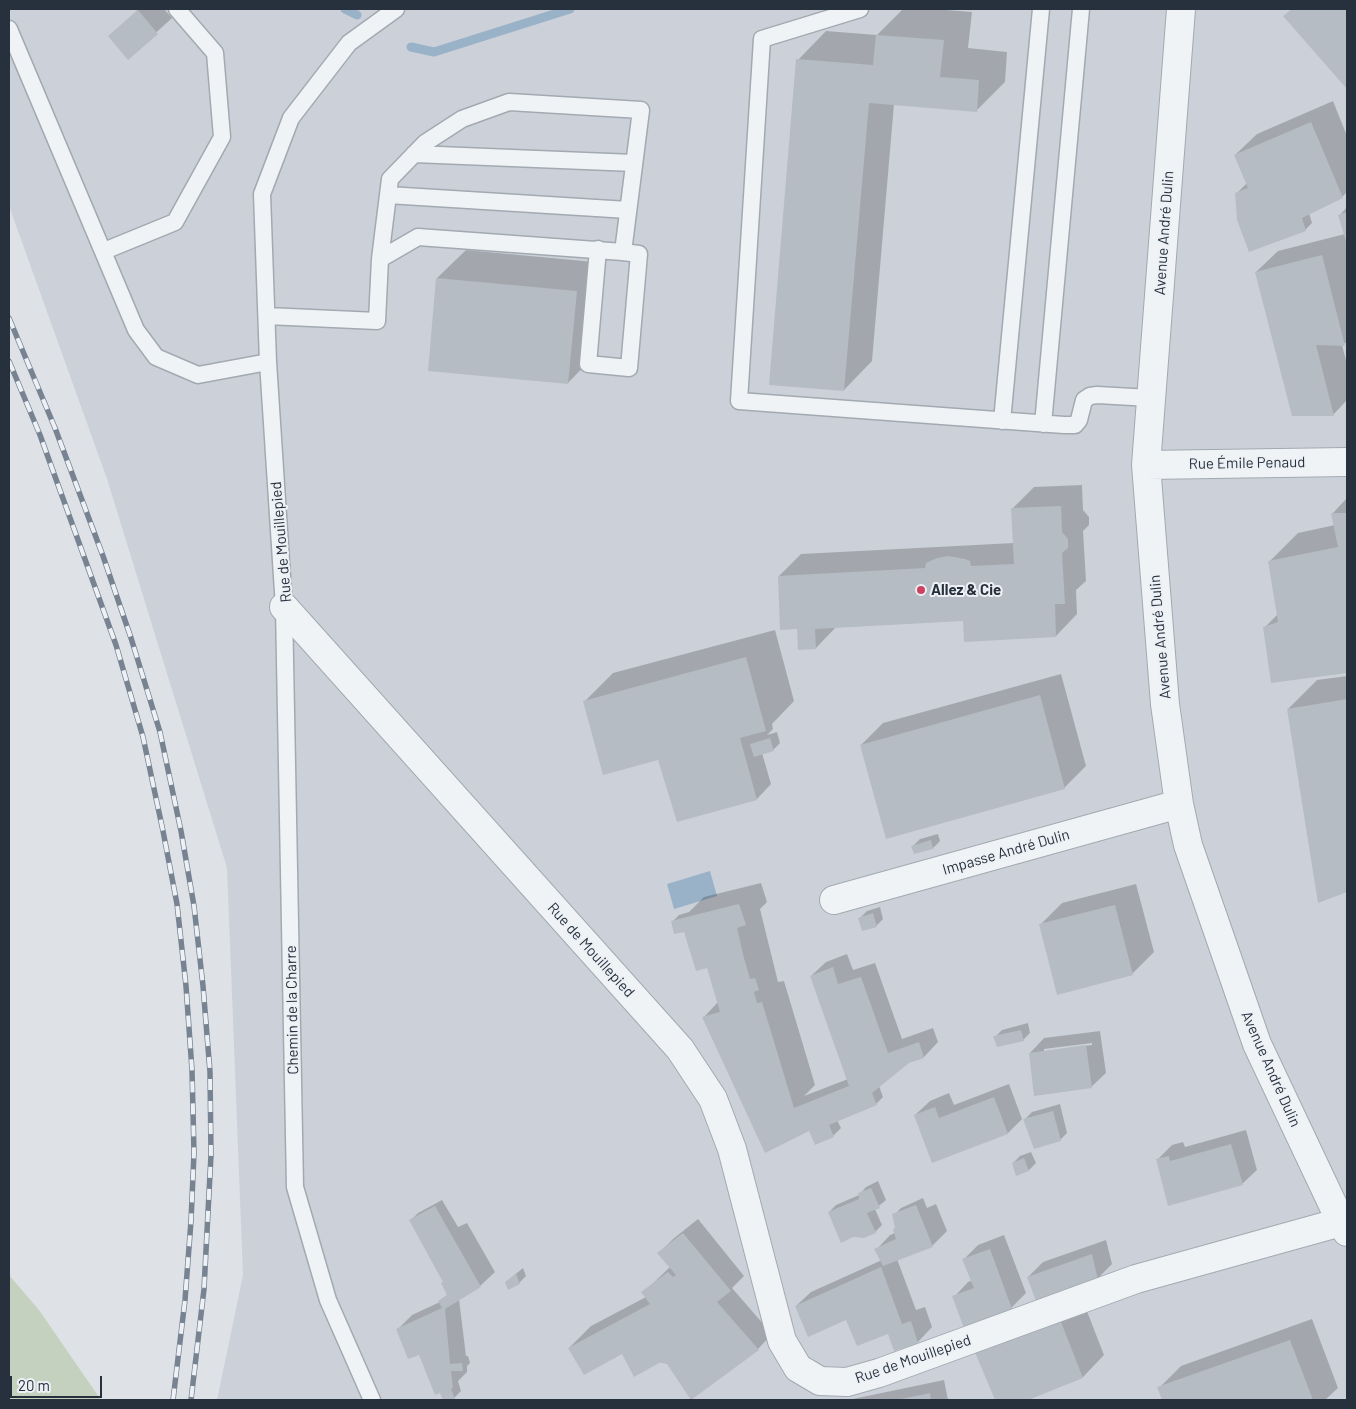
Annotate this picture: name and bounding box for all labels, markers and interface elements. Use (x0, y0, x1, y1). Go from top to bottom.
street label: Avenue André Dulin (1151, 170, 1177, 296)
street label: Rue Émile Penaud (1189, 453, 1305, 473)
street label: Rue de Mouillepied (267, 481, 295, 603)
street label: Avenue André Dulin (1146, 574, 1174, 700)
place label: Allez & Cie (931, 581, 1001, 599)
marker: Allez & Cie (915, 584, 927, 596)
street label: Impasse André Dulin (940, 825, 1072, 879)
street label: Rue de Mouillepied (544, 899, 638, 1001)
street label: Chemin de la Charre (282, 945, 302, 1075)
street label: Avenue André Dulin (1237, 1008, 1305, 1130)
street label: Rue de Mouillepied (853, 1331, 973, 1387)
scale bar (12, 1366, 105, 1398)
text: 20 m (18, 1376, 50, 1394)

